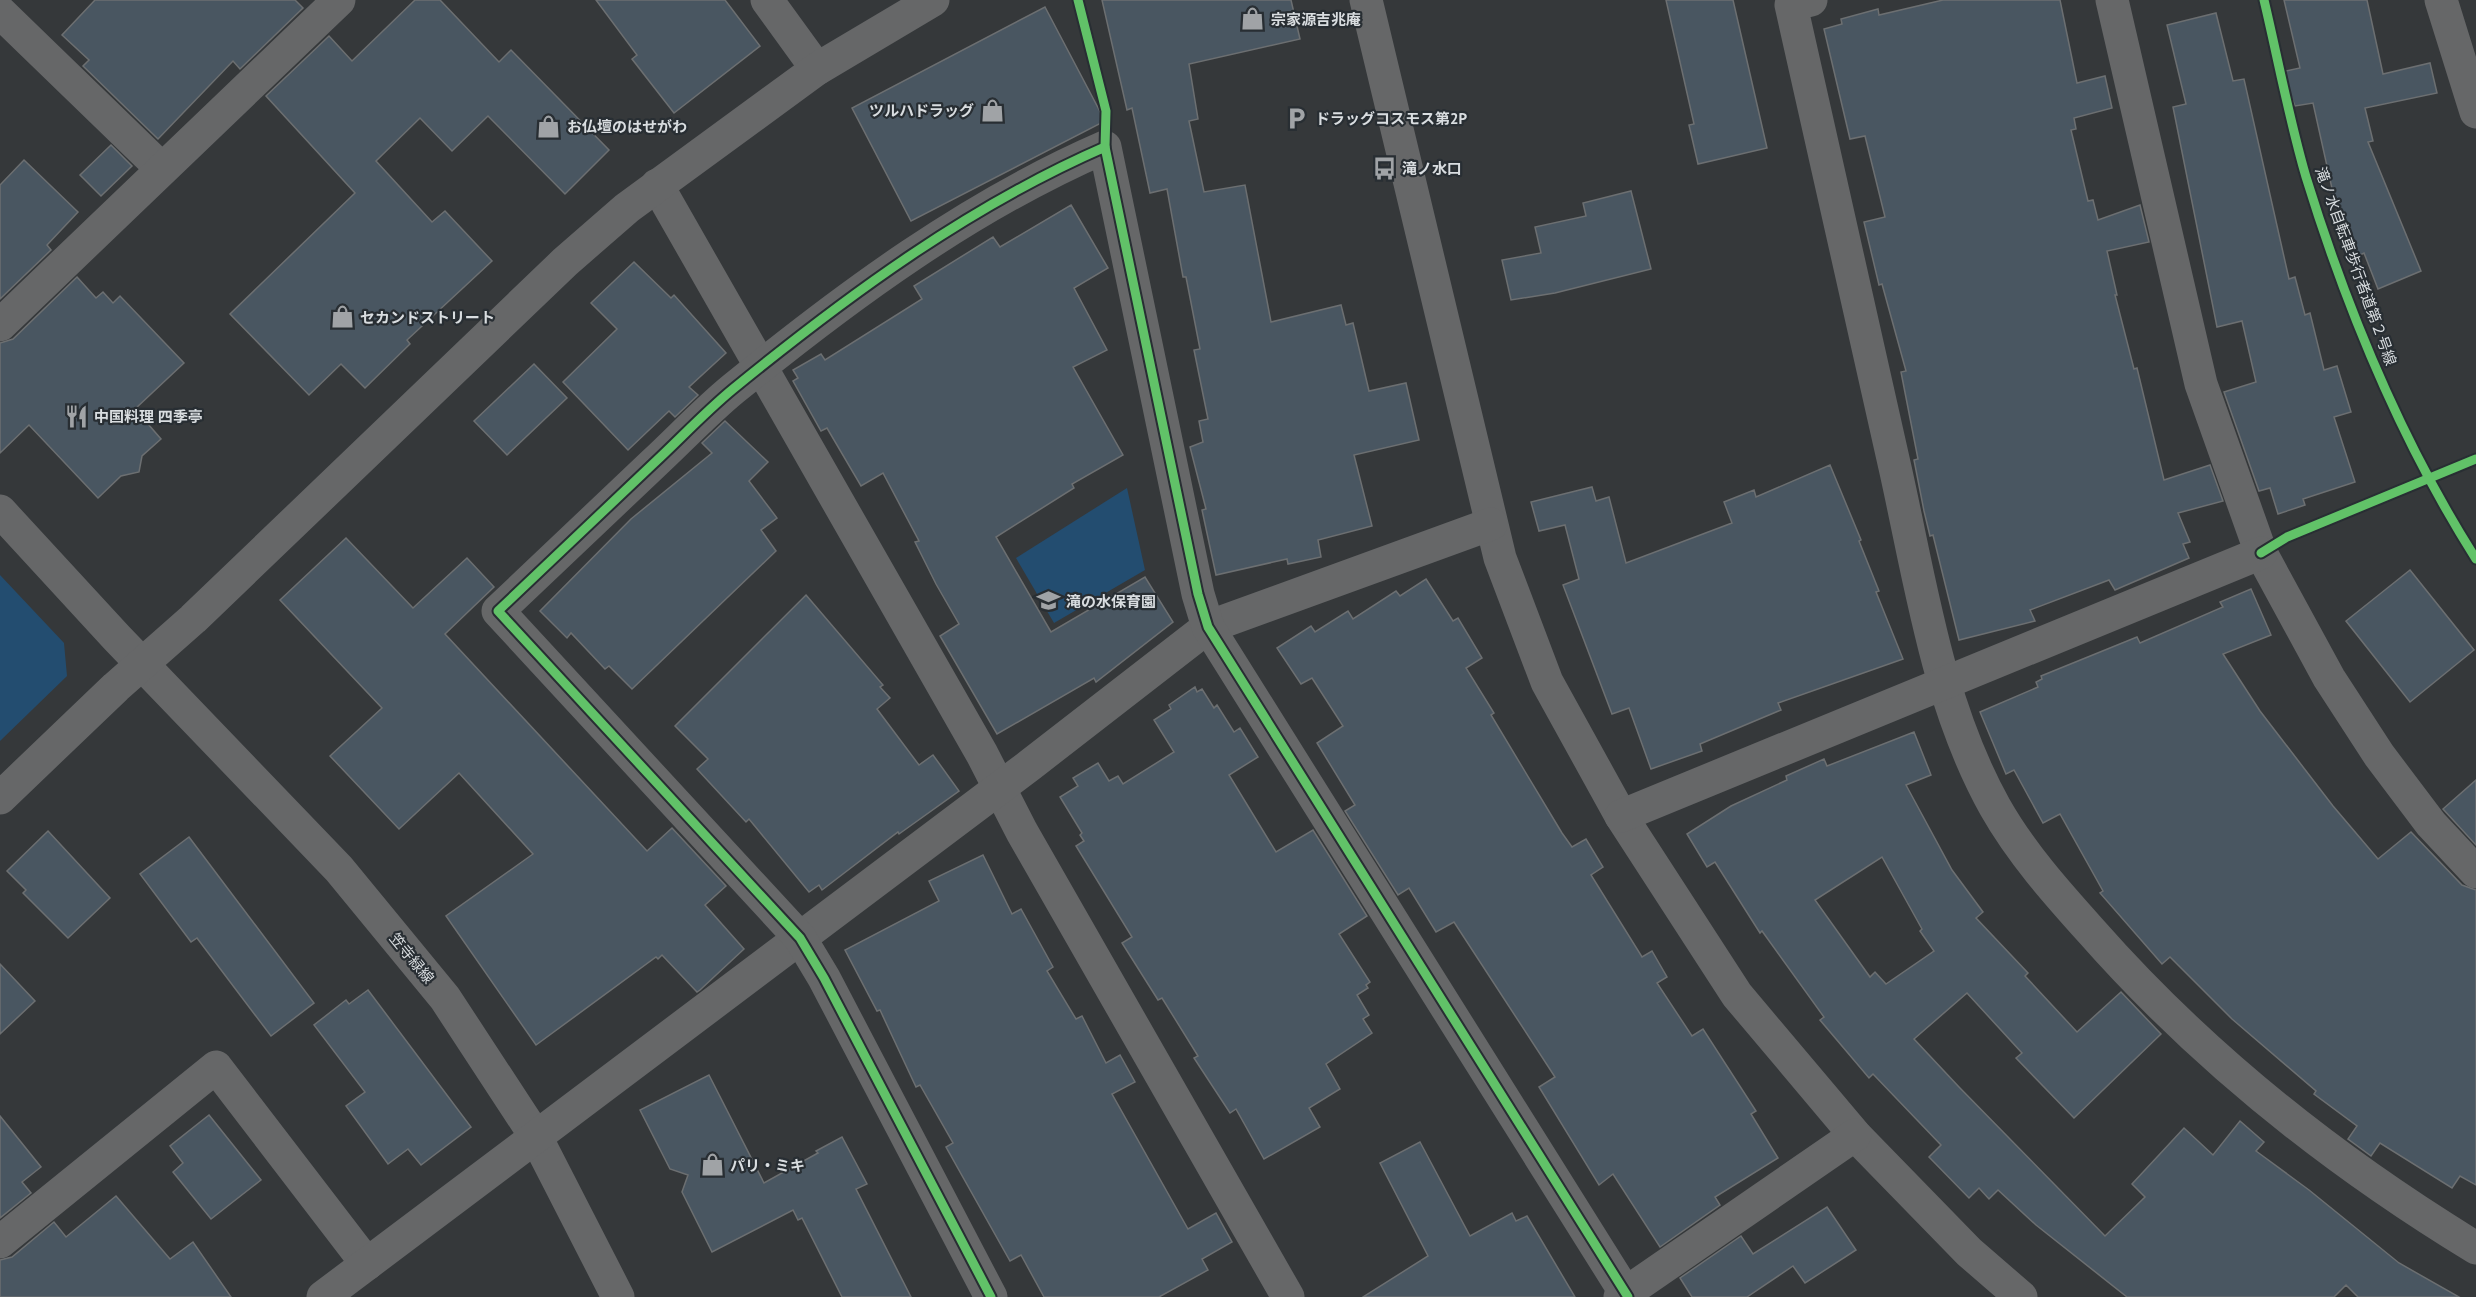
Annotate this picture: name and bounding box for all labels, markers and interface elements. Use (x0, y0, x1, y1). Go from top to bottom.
shop icon: 宗家源吉兆庵 (1240, 6, 1266, 32)
place label: 宗家源吉兆庵 (1271, 10, 1361, 29)
shop icon: ツルハドラッグ (979, 97, 1005, 123)
place label: ツルハドラッグ (869, 101, 974, 120)
parking icon: ドラッグコスモス第2P (1284, 105, 1310, 131)
place label: ドラッグコスモス第2P (1315, 109, 1468, 128)
shop icon: お仏壇のはせがわ (536, 113, 562, 139)
place label: お仏壇のはせがわ (567, 117, 687, 136)
bus stop icon: 滝ノ水口 (1371, 155, 1397, 181)
place label: 滝ノ水口 (1402, 159, 1462, 178)
street label: 滝ノ水自転車歩行者道第２号線 (2311, 164, 2401, 368)
shop icon: セカンドストリート (329, 304, 355, 330)
place label: セカンドストリート (360, 308, 495, 327)
restaurant icon: 中国料理 四季亭 (63, 403, 89, 429)
place label: 中国料理 四季亭 (94, 407, 203, 426)
school or university icon: 滝の水保育園 (1035, 588, 1061, 614)
place label: 滝の水保育園 (1066, 592, 1156, 611)
street label: 笠寺緑線 (386, 929, 438, 987)
shop icon: パリ・ミキ (699, 1152, 725, 1178)
place label: パリ・ミキ (730, 1156, 805, 1175)

